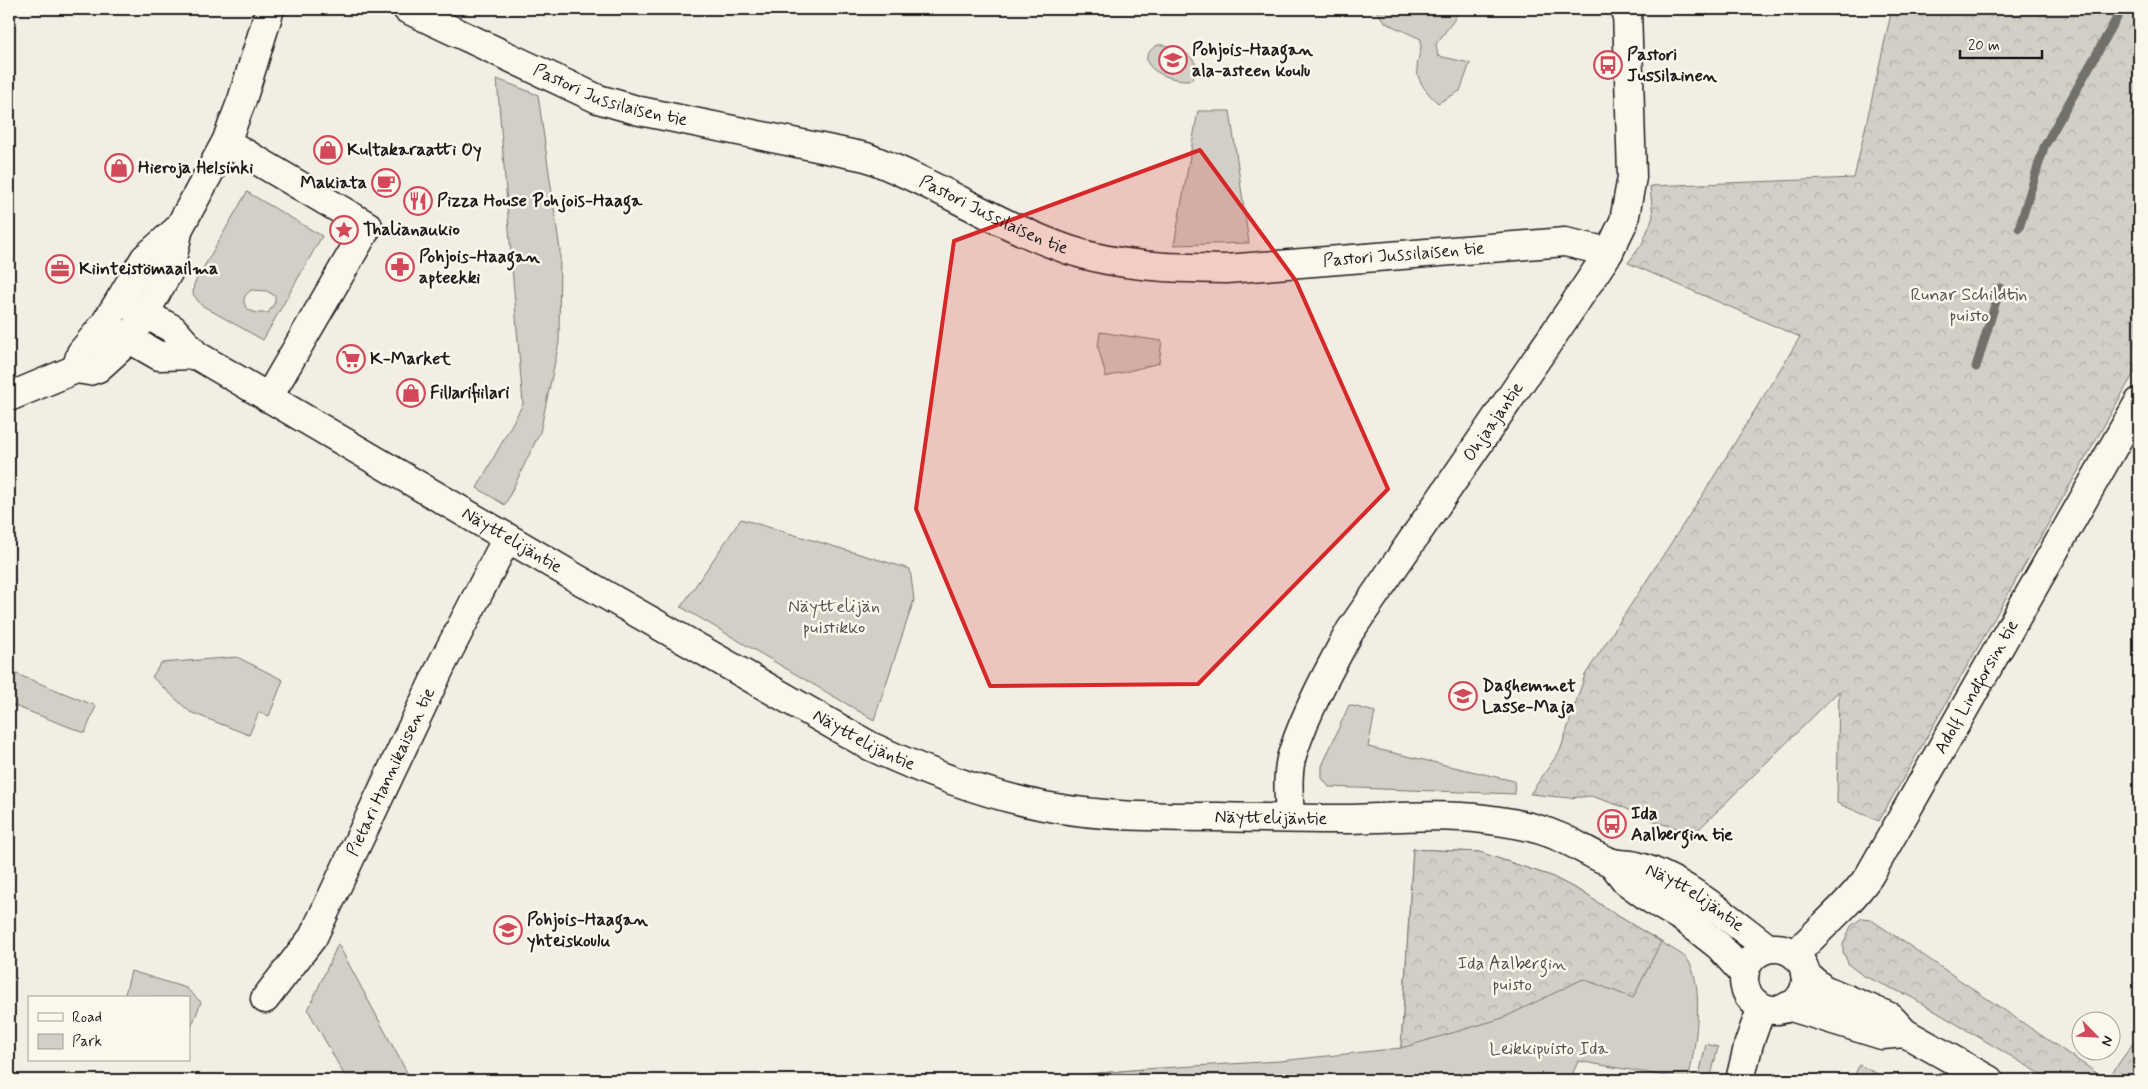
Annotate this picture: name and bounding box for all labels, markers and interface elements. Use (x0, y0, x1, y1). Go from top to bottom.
scale bar (1960, 28, 2043, 60)
text: 20 m (1968, 36, 2000, 56)
place label: Pohjois-Haagan ala-asteen koulu (1192, 38, 1314, 83)
place label: Pastori Jussilainen (1627, 43, 1718, 88)
school or university icon: Pohjois-Haagan ala-asteen koulu (1158, 45, 1188, 75)
bus stop icon: Pastori Jussilainen (1593, 50, 1623, 80)
street label: Pastori Jussilaisen tie (529, 58, 690, 132)
shop icon: Kultakaraatti Oy (313, 135, 343, 165)
place label: Kultakaraatti Oy (347, 138, 482, 162)
shop icon: Hieroja Helsinki (104, 153, 134, 183)
place label: Hieroja Helsinki (138, 156, 253, 180)
cafe icon: Makiata (371, 168, 401, 198)
street label: Pastori Jussilaisen tie (915, 170, 1071, 261)
place label: Makiata (300, 171, 367, 195)
restaurant icon: Pizza House Pohjois-Haaga (403, 186, 433, 216)
place label: Pizza House Pohjois-Haaga (437, 189, 643, 215)
place icon: Thalianaukio (329, 215, 359, 245)
place label: Thalianaukio (363, 218, 460, 242)
street label: Pastori Jussilaisen tie (1322, 236, 1486, 273)
place label: Pohjois-Haagan apteekki (419, 245, 541, 290)
pharmacy icon: Pohjois-Haagan apteekki (385, 252, 415, 282)
office icon: Kiinteistömaailma (45, 254, 75, 284)
place label: Kiinteistömaailma (79, 257, 218, 281)
park label: Runar Schildtin puisto (1911, 283, 2027, 328)
supermarket icon: K-Market (336, 344, 366, 374)
place label: K-Market (370, 347, 451, 371)
street label: Ohjaajantie (1458, 377, 1529, 467)
shop icon: Fillarifiilari (396, 378, 426, 408)
place label: Fillarifiilari (430, 381, 509, 405)
street label: Näyttelijäntie (457, 501, 567, 579)
park label: Näyttelijän puistikko (788, 595, 880, 640)
street label: Adolf Lindforsin tie (1929, 615, 2025, 758)
place label: Daghemmet Lasse-Maja (1482, 674, 1576, 719)
school or university icon: Daghemmet Lasse-Maja (1448, 681, 1478, 711)
street label: Pietari Hannikaisen tie (341, 684, 441, 860)
street label: Näyttelijäntie (808, 704, 919, 777)
place label: Ida Aalbergin tie (1631, 802, 1733, 849)
street label: Näyttelijäntie (1214, 805, 1327, 831)
bus stop icon: Ida Aalbergin tie (1597, 809, 1627, 839)
street label: Näyttelijäntie (1642, 858, 1749, 938)
place label: Pohjois-Haagan yhteiskoulu (526, 908, 649, 953)
school or university icon: Pohjois-Haagan yhteiskoulu (493, 915, 523, 945)
park label: Ida Aalbergin puisto (1458, 952, 1566, 997)
legend (28, 996, 190, 1062)
text: Road (72, 1008, 102, 1028)
north arrow (2070, 1012, 2120, 1062)
text: Park (72, 1032, 102, 1052)
text: N (2097, 1033, 2117, 1049)
park label: Leikkipuisto Ida (1490, 1037, 1609, 1061)

